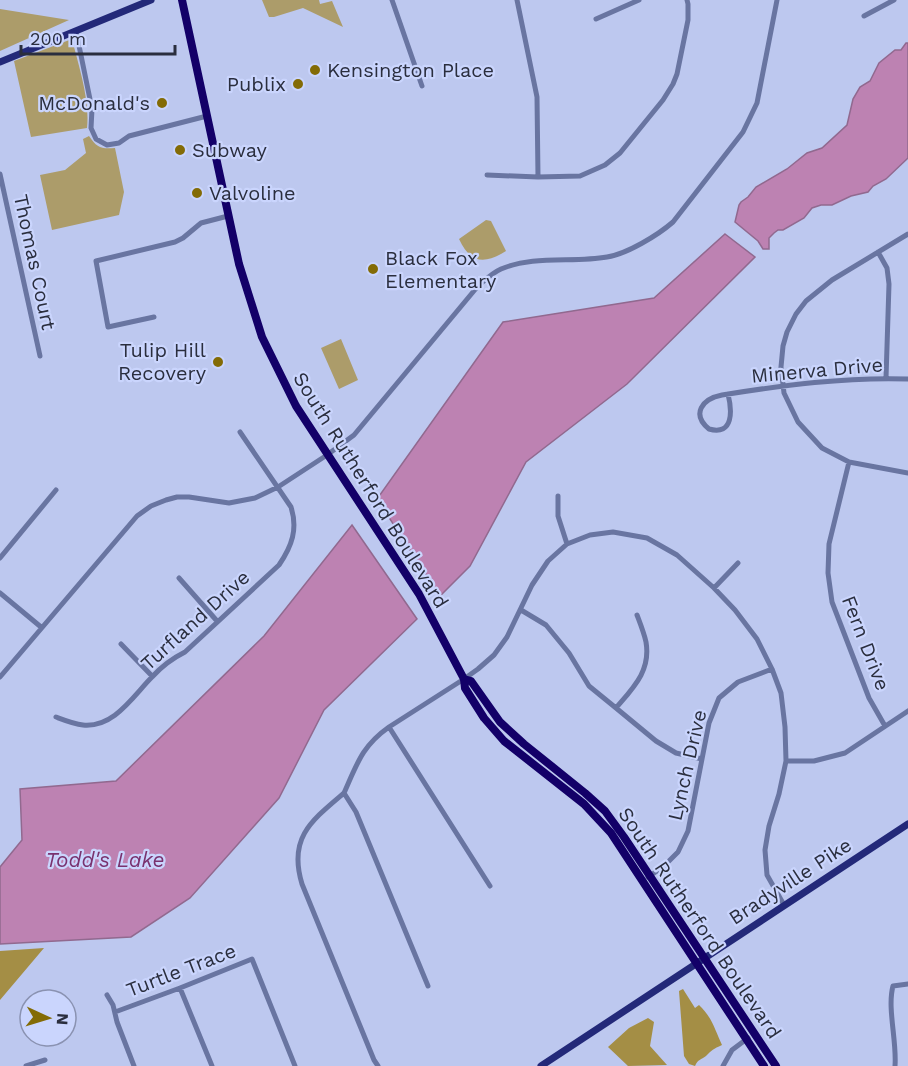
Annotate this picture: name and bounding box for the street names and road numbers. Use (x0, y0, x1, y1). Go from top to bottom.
street label: Thomas Court (9, 192, 61, 332)
street label: Minerva Drive (750, 352, 884, 388)
street label: South Rutherford Boulevard (288, 367, 454, 613)
street label: Turfland Drive (136, 565, 254, 675)
street label: Fern Drive (837, 592, 895, 694)
street label: Lynch Drive (663, 707, 711, 823)
street label: South Rutherford Boulevard (613, 803, 787, 1043)
street label: Bradyville Pike (724, 832, 856, 930)
street label: Turtle Trace (123, 938, 239, 1002)

